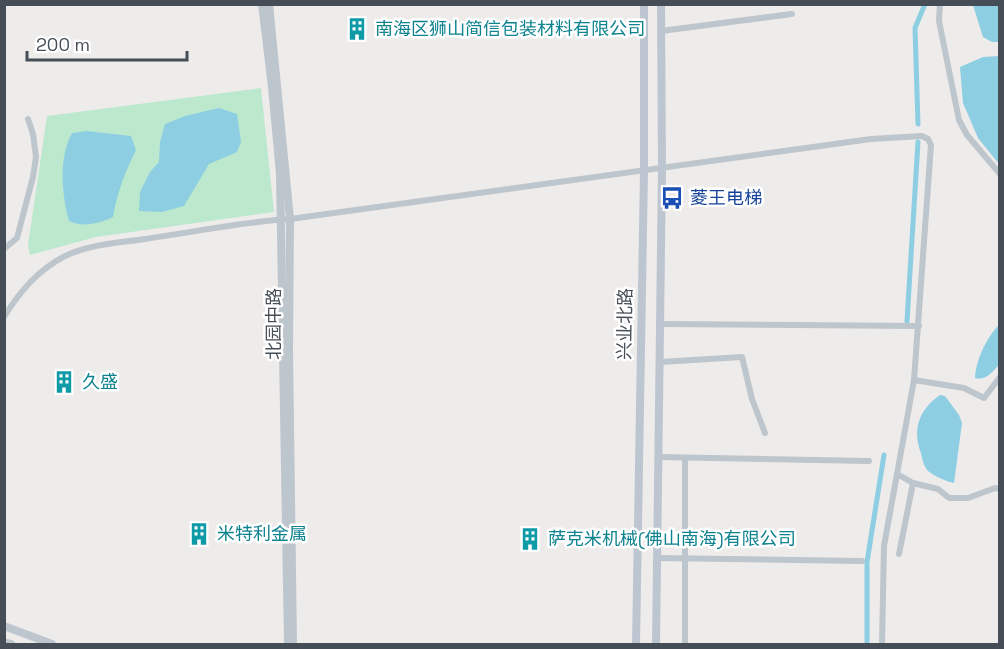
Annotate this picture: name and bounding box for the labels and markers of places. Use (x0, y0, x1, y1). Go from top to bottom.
building icon: 南海区狮山简信包装材料有限公司 (344, 16, 370, 42)
place label: 南海区狮山简信包装材料有限公司 (375, 17, 645, 40)
bus stop icon: 菱王电梯 (659, 185, 685, 211)
place label: 菱王电梯 (690, 186, 762, 209)
building icon: 久盛 (51, 369, 77, 395)
place label: 久盛 (82, 370, 118, 393)
building icon: 米特利金属 (186, 521, 212, 547)
place label: 米特利金属 (217, 522, 307, 545)
building icon: 萨克米机械(佛山南海)有限公司 (517, 526, 543, 552)
place label: 萨克米机械(佛山南海)有限公司 (548, 527, 796, 550)

